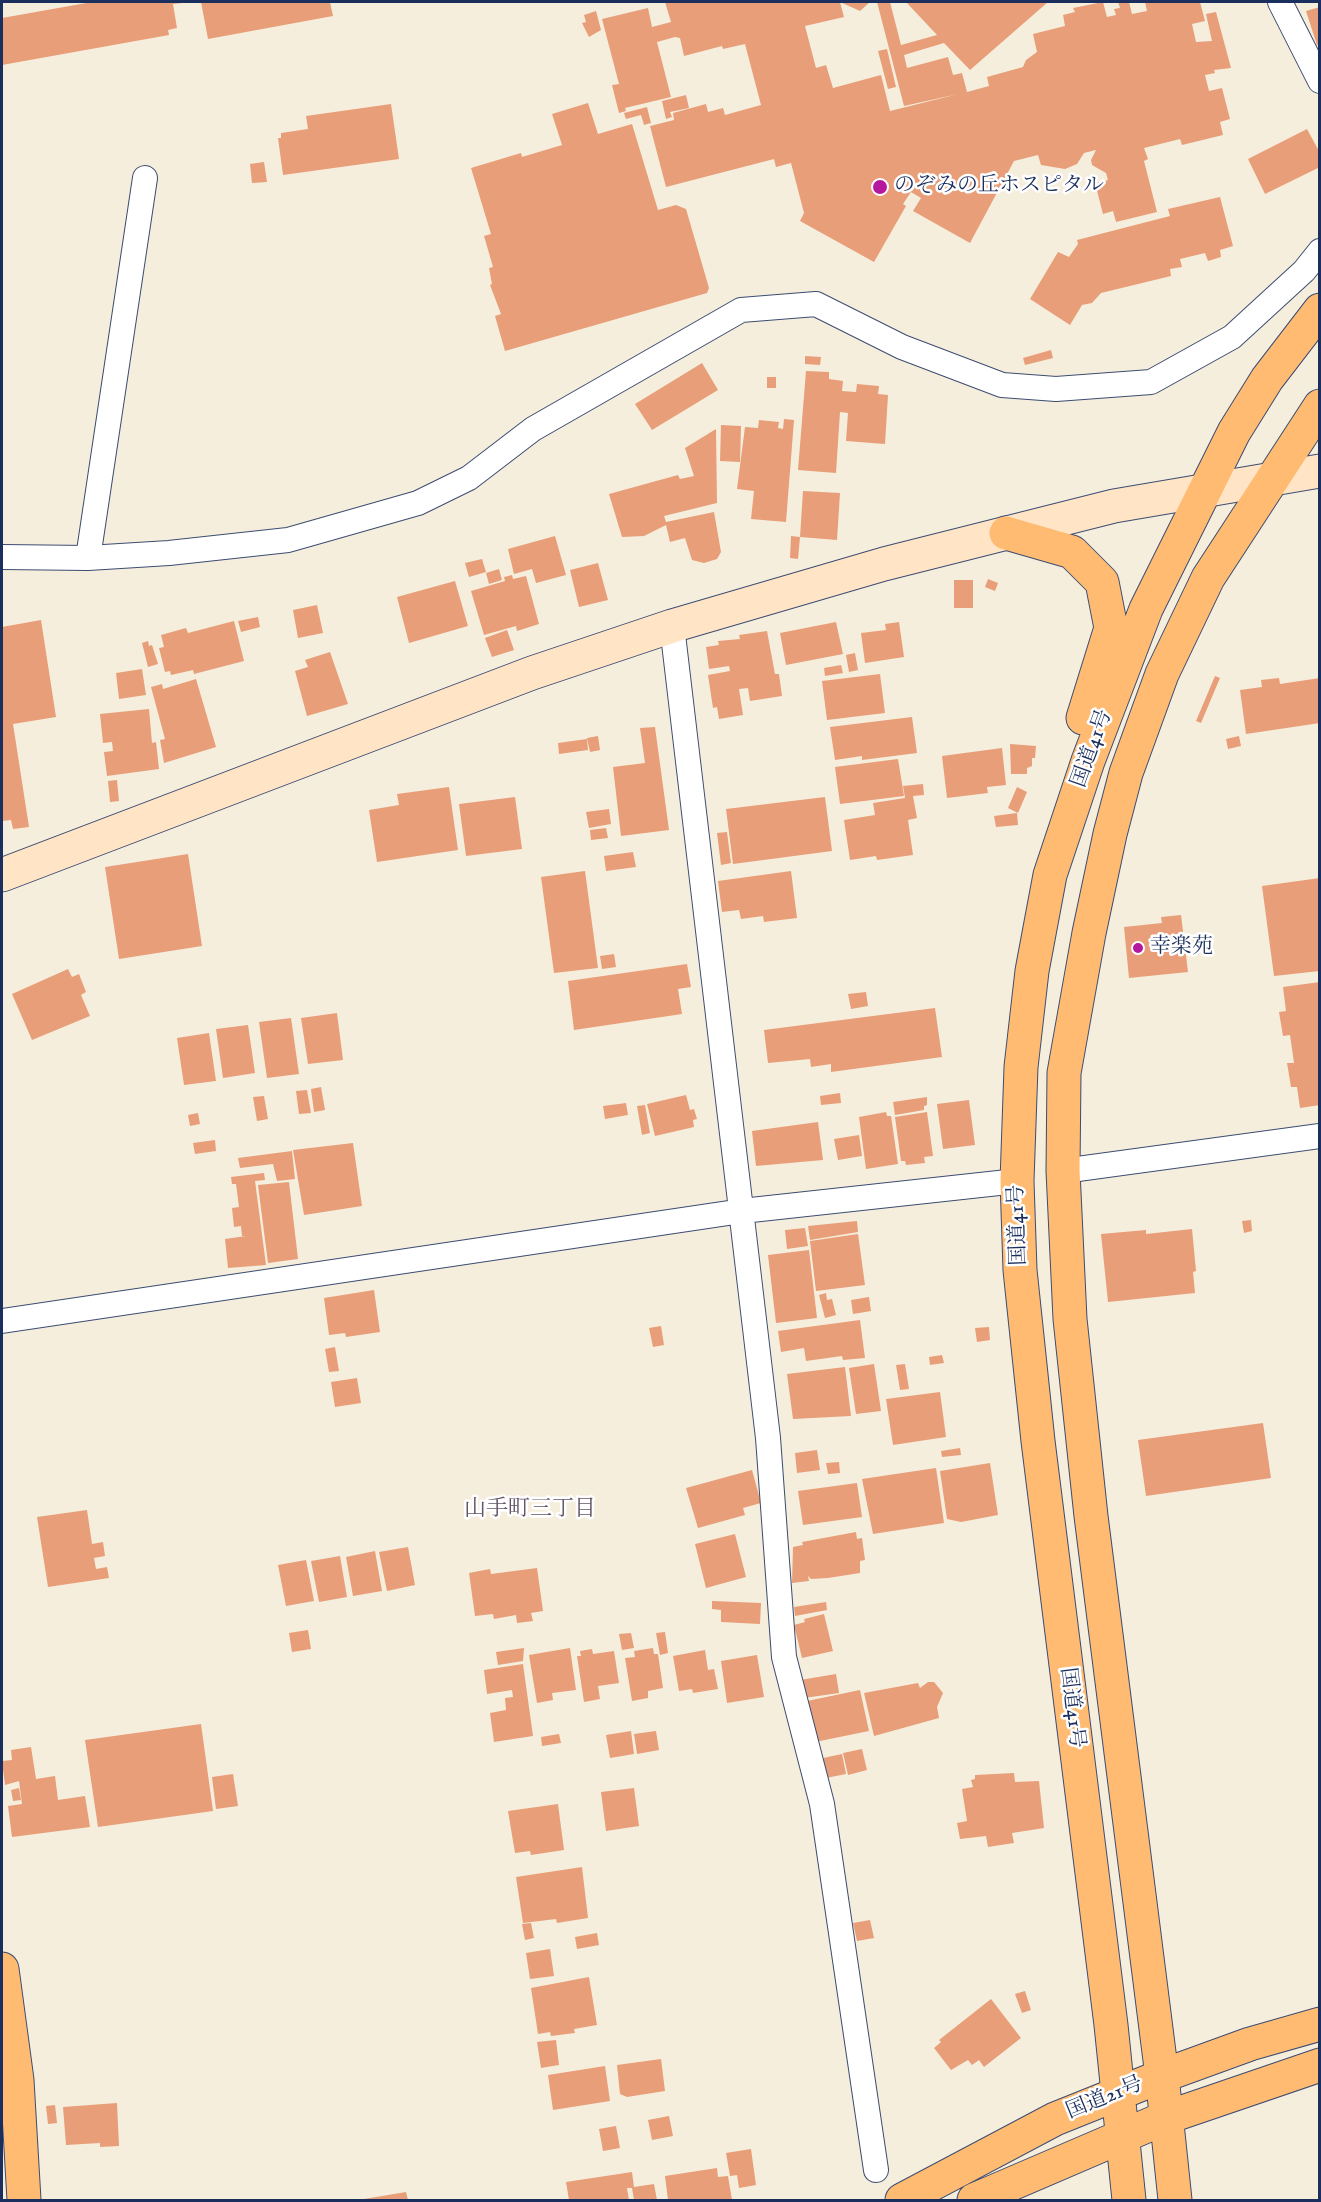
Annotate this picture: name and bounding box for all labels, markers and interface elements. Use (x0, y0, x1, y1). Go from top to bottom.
place label: のぞみの丘ホスピタル (894, 174, 1104, 200)
marker: のぞみの丘ホスピタル (871, 178, 889, 196)
street label: 国道41号 (1067, 707, 1119, 791)
place label: 幸楽苑 (1150, 935, 1213, 961)
marker: 幸楽苑 (1131, 941, 1145, 955)
street label: 国道41号 (1005, 1184, 1033, 1266)
district label: 山手町三丁目 (464, 1497, 596, 1523)
street label: 国道41号 (1054, 1666, 1088, 1750)
street label: 国道21号 (1063, 2072, 1147, 2126)

